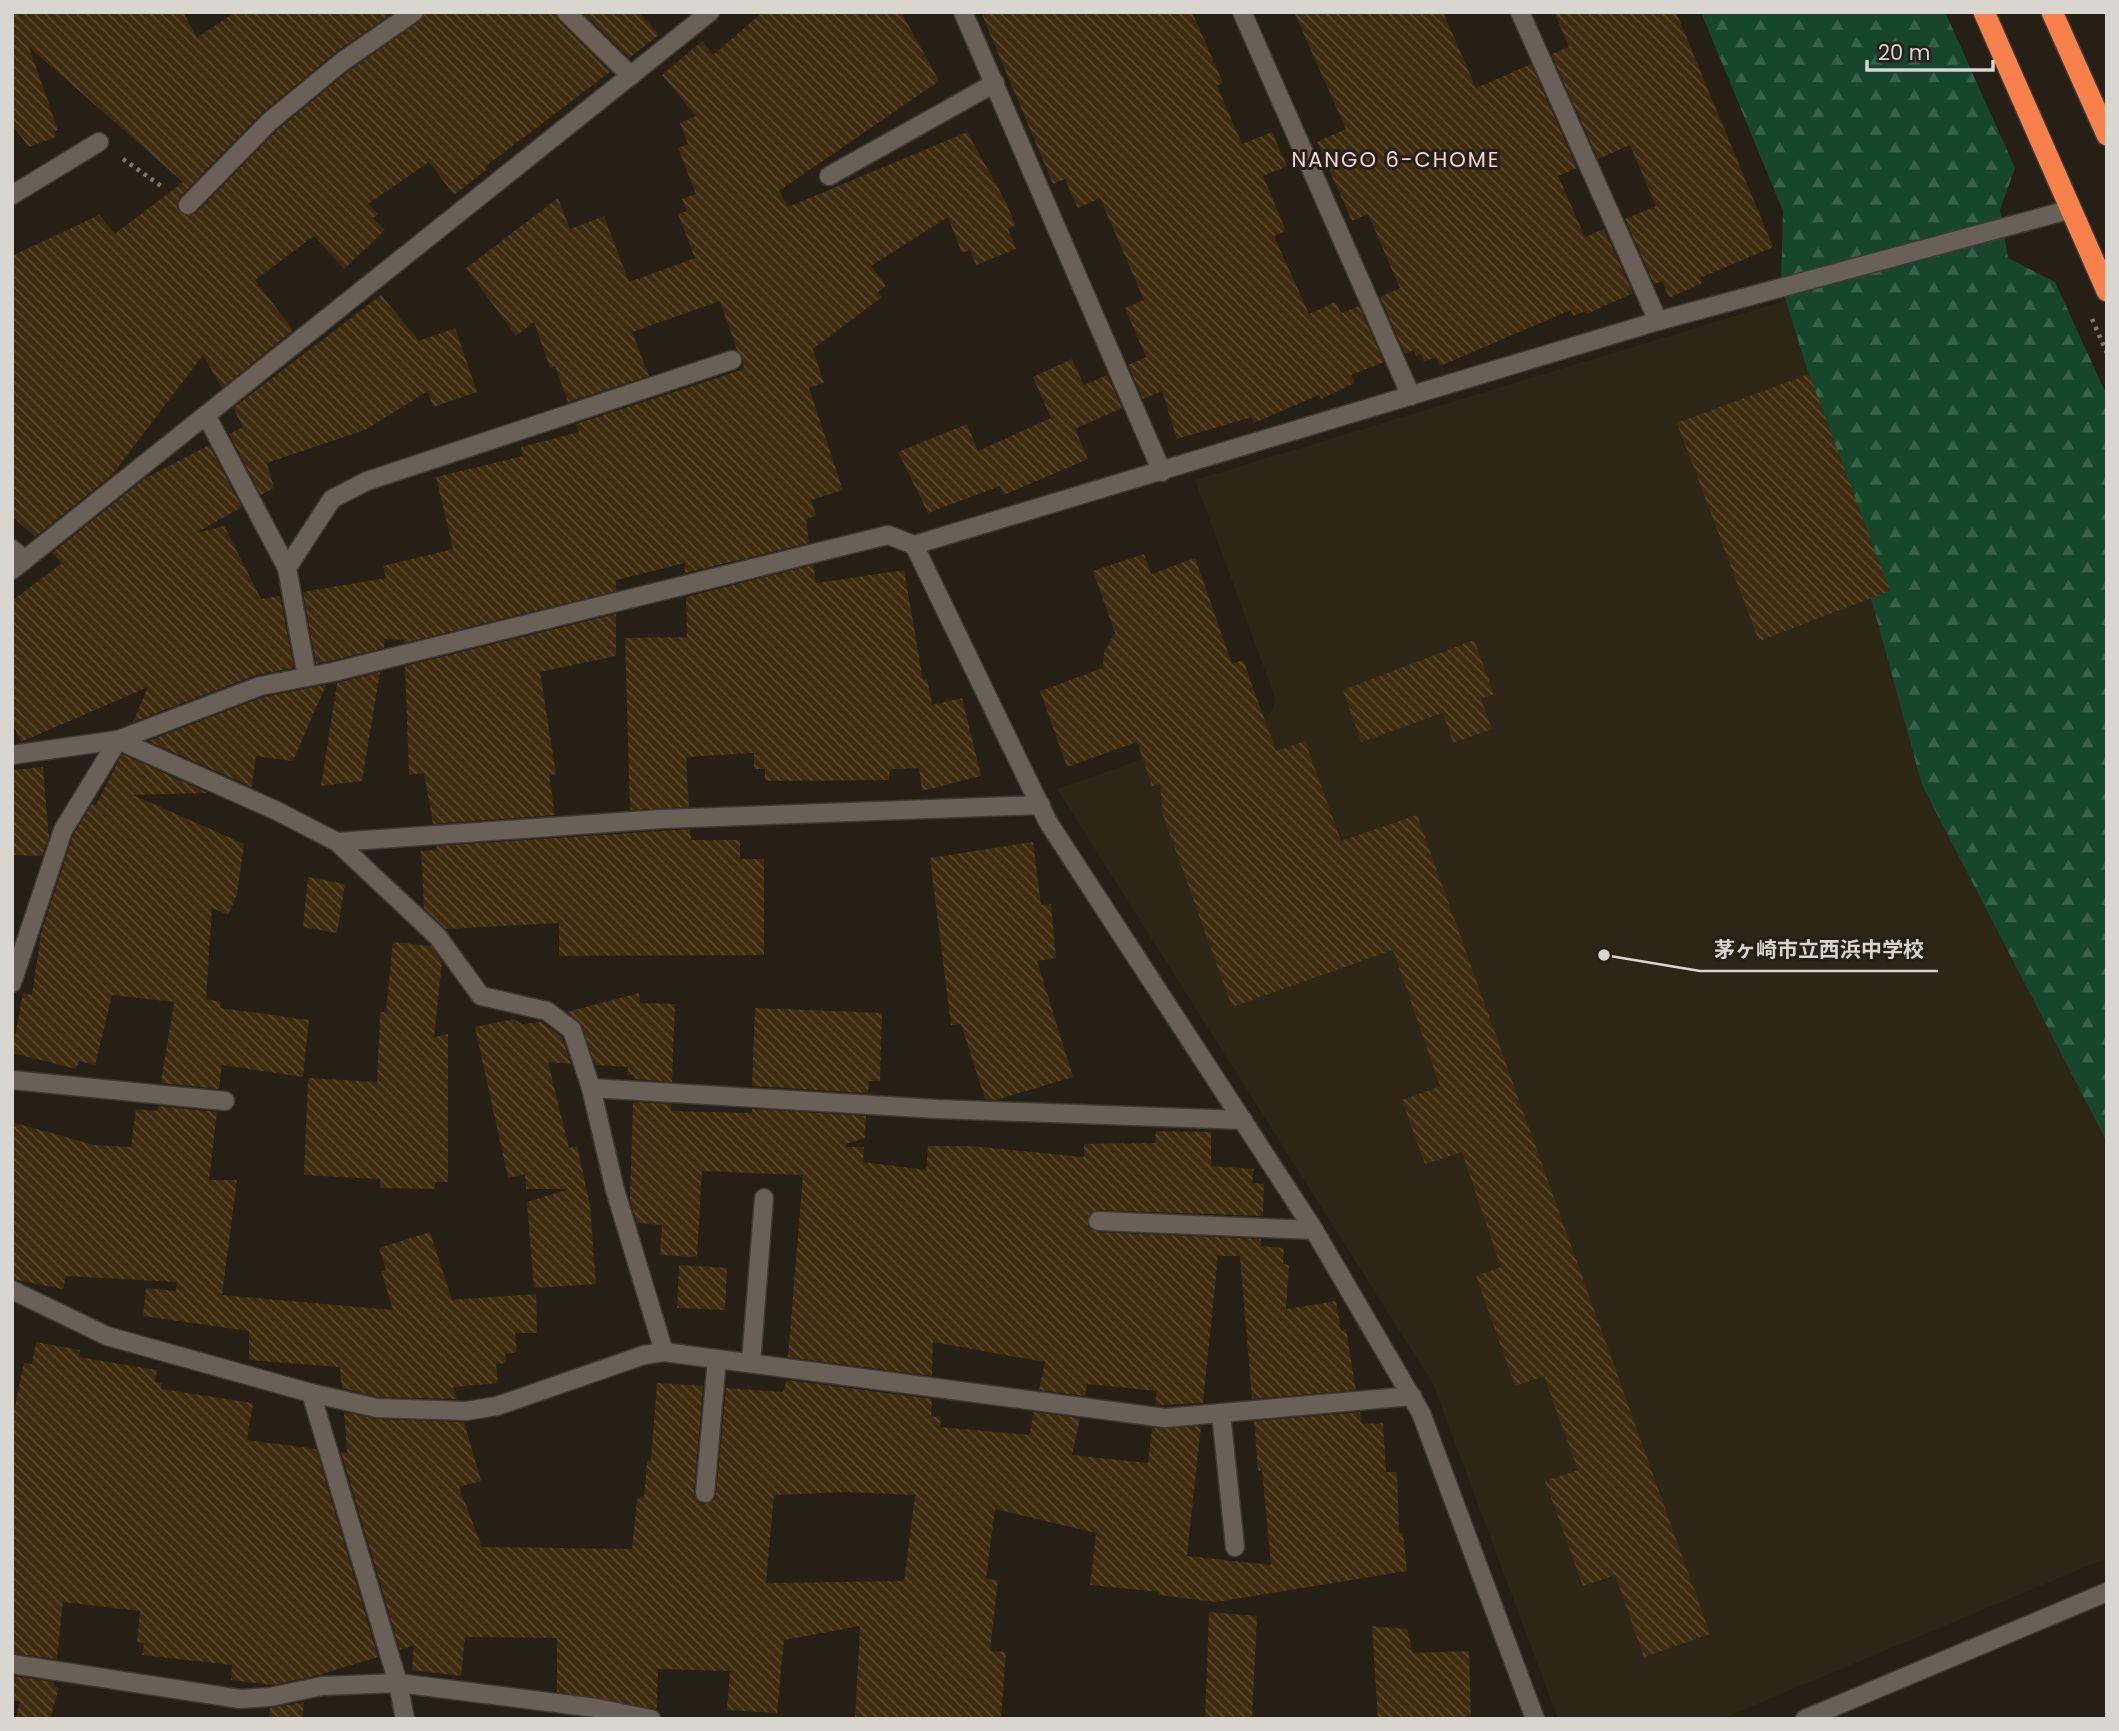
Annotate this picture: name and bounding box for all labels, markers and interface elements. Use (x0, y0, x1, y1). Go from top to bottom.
scale bar (1867, 28, 1993, 72)
text: 20 m (1878, 38, 1931, 67)
district label: NANGO 6-CHOME (1291, 145, 1501, 174)
callout: 茅ヶ崎市立西浜中学校 (1700, 929, 1938, 971)
text: 茅ヶ崎市立西浜中学校 (1714, 935, 1924, 964)

